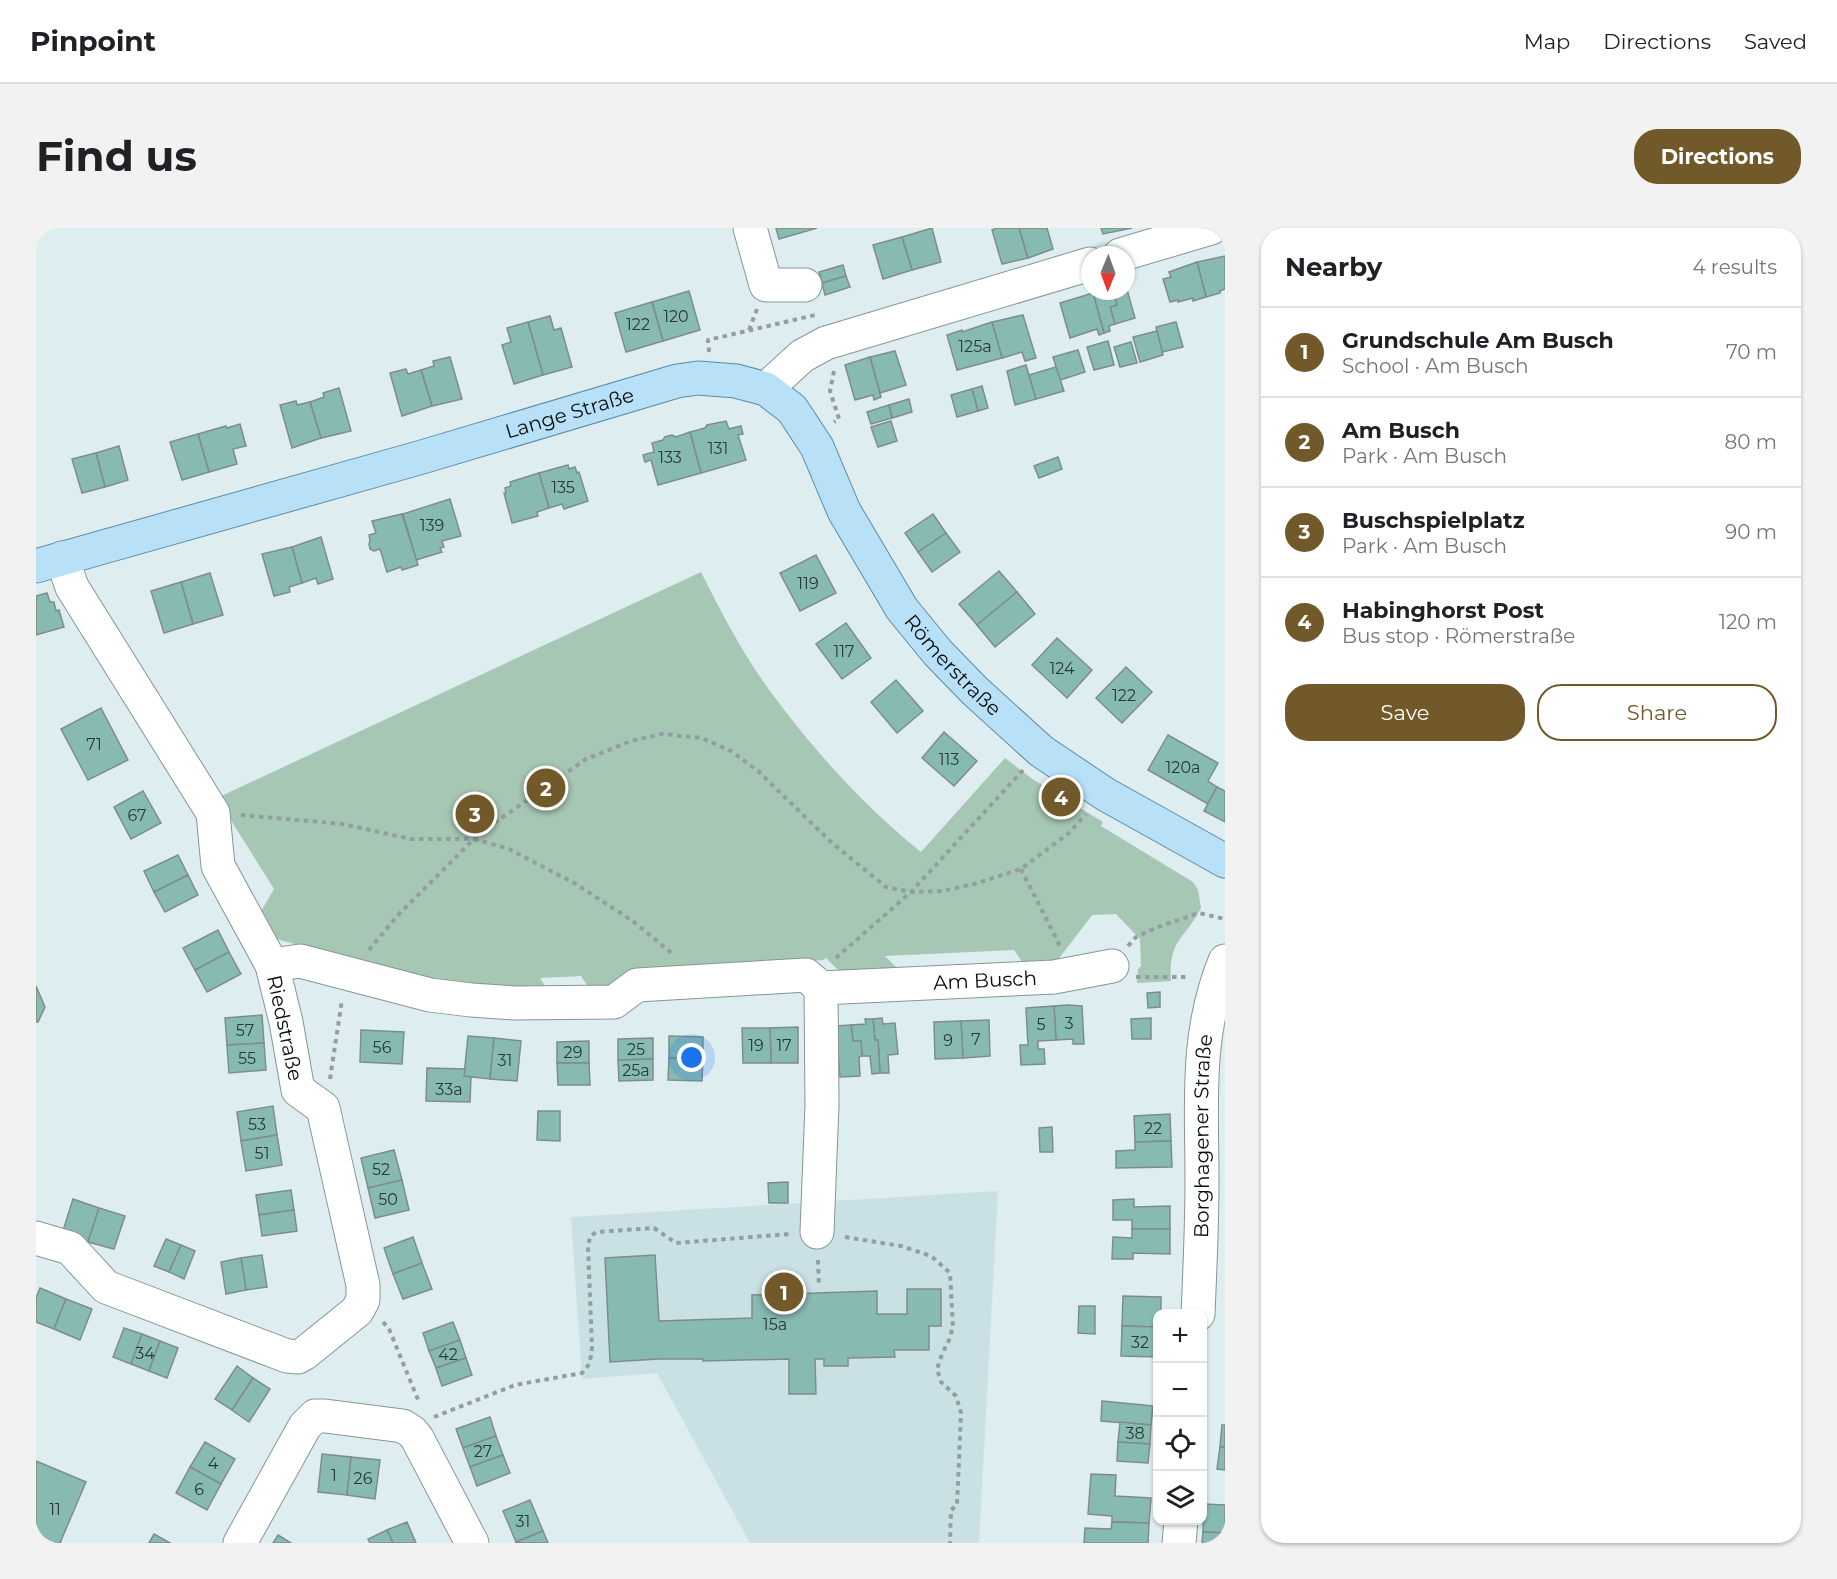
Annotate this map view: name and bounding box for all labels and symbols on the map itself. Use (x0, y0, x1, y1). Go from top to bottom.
north arrow (1081, 246, 1135, 300)
house number: 120 (663, 307, 689, 326)
house number: 122 (626, 315, 650, 334)
house number: 125a (958, 337, 992, 356)
street label: Lange Straße (502, 383, 637, 444)
house number: 131 (708, 439, 728, 458)
house number: 133 (658, 448, 682, 467)
house number: 135 (551, 478, 575, 497)
house number: 139 (420, 516, 444, 535)
house number: 119 (797, 574, 819, 593)
street label: Römerstraße (899, 609, 1006, 721)
house number: 117 (834, 642, 854, 661)
house number: 124 (1049, 659, 1075, 678)
house number: 122 (1112, 686, 1136, 705)
house number: 71 (86, 735, 102, 754)
house number: 113 (939, 750, 959, 769)
house number: 120a (1166, 758, 1200, 777)
pin: 2 (526, 766, 566, 810)
pin: 4 (1042, 774, 1080, 820)
pin: 3 (456, 792, 494, 836)
house number: 67 (127, 806, 147, 825)
street label: Am Busch (933, 966, 1037, 995)
street label: Riedstraße (262, 973, 308, 1083)
house number: 3 (1064, 1014, 1074, 1033)
house number: 5 (1036, 1015, 1046, 1034)
house number: 57 (236, 1021, 254, 1040)
house number: 7 (971, 1030, 981, 1049)
house number: 9 (943, 1031, 953, 1050)
street label: Borghagener Straße (1189, 1033, 1217, 1238)
house number: 19 (748, 1036, 764, 1055)
house number: 17 (776, 1036, 792, 1055)
house number: 56 (373, 1038, 392, 1057)
house number: 25 (627, 1040, 645, 1059)
house number: 29 (564, 1043, 582, 1062)
your location (677, 1043, 706, 1072)
house number: 55 (238, 1049, 256, 1068)
house number: 31 (498, 1051, 512, 1070)
house number: 25a (622, 1061, 650, 1080)
house number: 33a (435, 1080, 463, 1099)
house number: 53 (248, 1115, 266, 1134)
house number: 22 (1144, 1119, 1162, 1138)
house number: 51 (255, 1144, 269, 1163)
house number: 52 (372, 1160, 390, 1179)
house number: 50 (378, 1190, 398, 1209)
pin: 1 (764, 1270, 804, 1314)
house number: 15a (763, 1315, 787, 1334)
house number: 32 (1131, 1333, 1149, 1352)
house number: 34 (135, 1344, 155, 1363)
house number: 42 (438, 1345, 458, 1364)
house number: 38 (1125, 1424, 1145, 1443)
house number: 27 (474, 1442, 492, 1461)
house number: 4 (208, 1454, 219, 1473)
house number: 1 (331, 1466, 337, 1485)
house number: 26 (354, 1469, 373, 1488)
house number: 6 (194, 1480, 204, 1499)
house number: 11 (49, 1500, 61, 1519)
house number: 31 (516, 1512, 530, 1531)

